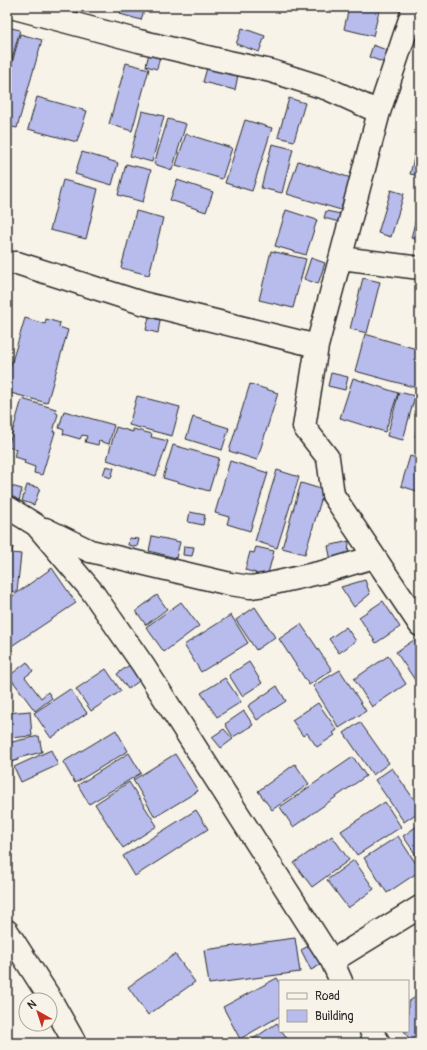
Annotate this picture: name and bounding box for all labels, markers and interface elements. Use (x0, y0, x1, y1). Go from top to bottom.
legend (279, 980, 409, 1032)
text: Road (315, 989, 340, 1004)
north arrow (18, 992, 58, 1032)
text: N (25, 997, 39, 1012)
text: Building (315, 1009, 354, 1024)

